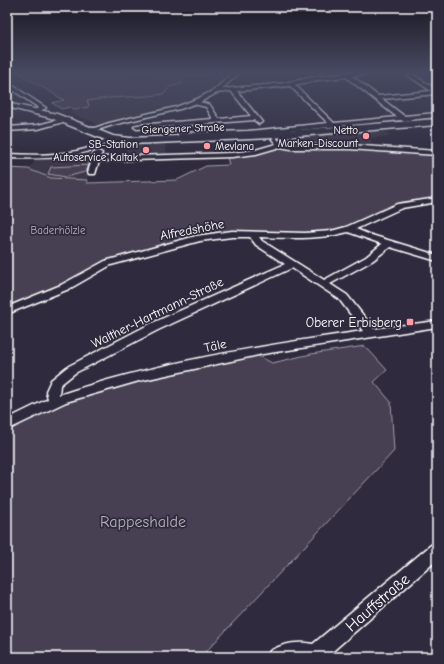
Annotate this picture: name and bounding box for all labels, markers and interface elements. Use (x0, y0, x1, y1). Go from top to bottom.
street label: Giengener Straße (141, 121, 225, 136)
place label: Netto Marken-Discount (278, 124, 359, 150)
marker: Netto Marken-Discount (361, 131, 371, 141)
place label: SB-Station Autoservice Kaltak (53, 138, 139, 164)
place label: Mevlana (215, 140, 254, 153)
marker: Mevlana (202, 141, 212, 151)
marker: SB-Station Autoservice Kaltak (141, 145, 151, 155)
street label: Alfredshöhe (159, 216, 226, 243)
park label: Baderhölzle (30, 224, 86, 237)
street label: Walther-Hartmann-Straße (89, 274, 226, 351)
place label: Oberer Erbisberg (306, 315, 402, 330)
marker: Oberer Erbisberg (405, 317, 415, 327)
street label: Täle (202, 336, 228, 355)
park label: Rappeshalde (100, 513, 186, 531)
street label: Hauffstraße (342, 570, 413, 635)

